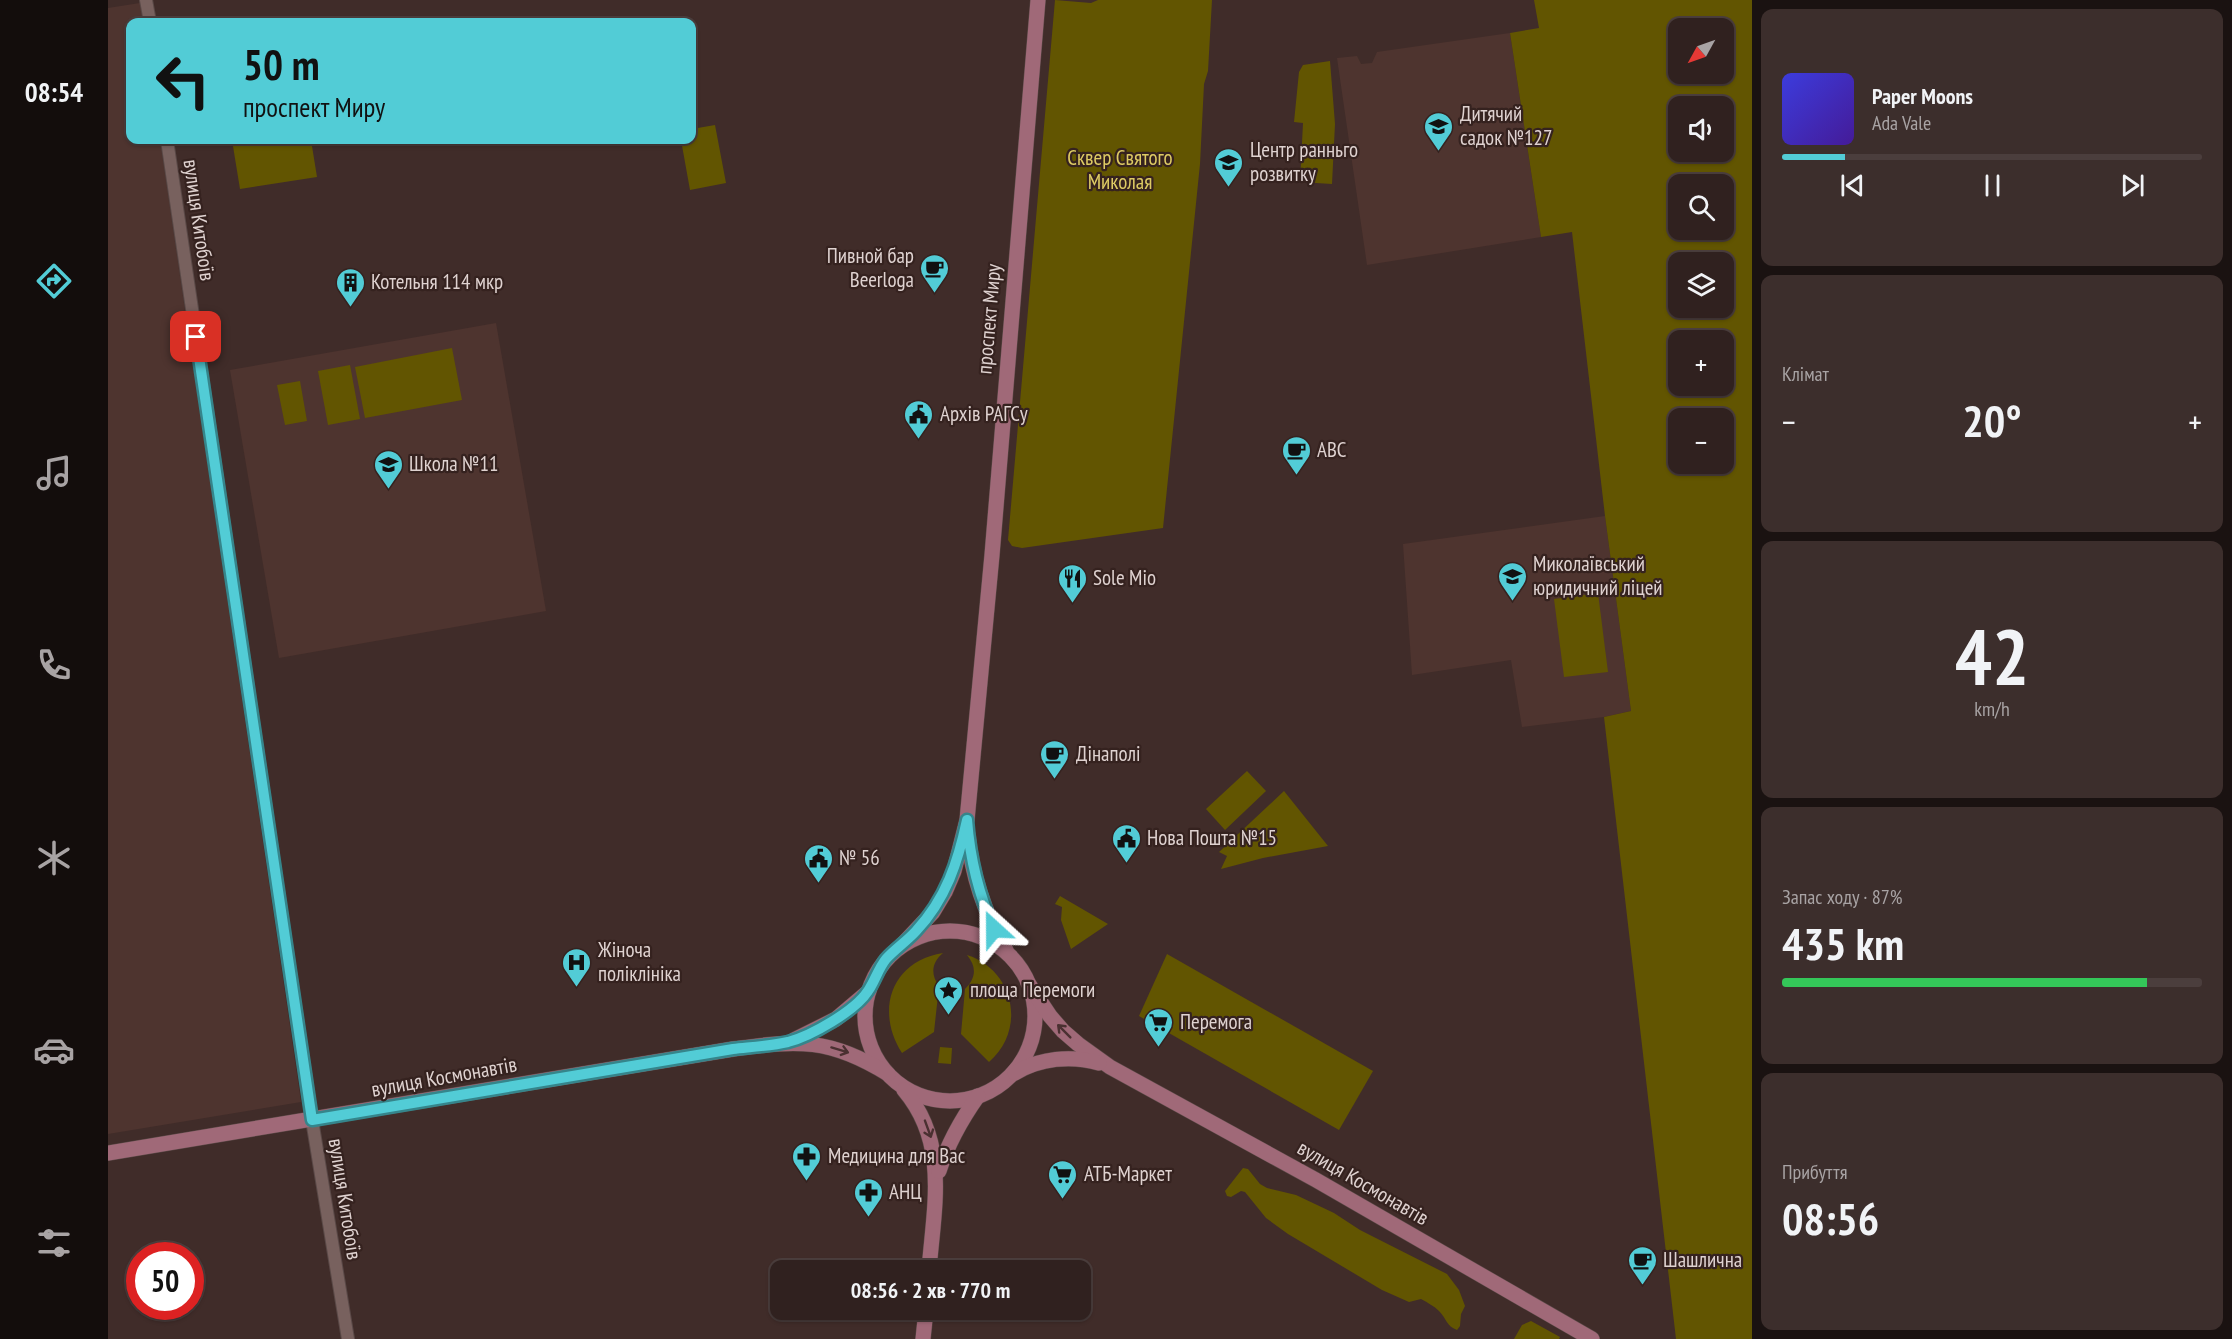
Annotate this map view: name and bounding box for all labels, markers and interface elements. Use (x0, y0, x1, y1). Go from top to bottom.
north arrow (1668, 18, 1734, 84)
map controls (1668, 18, 1734, 474)
text: 50 m (243, 37, 320, 92)
icon: left (144, 42, 222, 120)
text: 08:54 (25, 75, 83, 109)
text: Paper Moons (1872, 82, 1973, 110)
text: проспект Миру (243, 90, 385, 124)
button: sound (1668, 96, 1734, 162)
place label: Дитячий садок №127 (1460, 100, 1552, 151)
school or university icon: Дитячий садок №127 (1423, 110, 1455, 152)
text: Ada Vale (1872, 110, 1931, 136)
place label: Центр ранньго розвитку (1250, 136, 1358, 187)
park label: Сквер Святого Миколая (1067, 144, 1173, 195)
school or university icon: Центр ранньго розвитку (1213, 146, 1245, 188)
street label: вулиця Китобоїв (178, 157, 221, 282)
icon: previous (1836, 169, 1869, 202)
icon: pause (1976, 169, 2009, 202)
icon: next (2116, 169, 2149, 202)
button: search (1668, 174, 1734, 240)
place label: Пивной бар Beerloga (827, 242, 914, 293)
cafe icon: Пивной бар Beerloga (919, 252, 951, 294)
button: layers (1668, 252, 1734, 318)
icon: directions (33, 260, 75, 302)
street label: проспект Миру (970, 263, 1007, 375)
building icon: Котельня 114 мкр (334, 266, 366, 308)
place label: Котельня 114 мкр (371, 268, 503, 295)
pin (170, 311, 221, 362)
icon: arrive (179, 320, 212, 353)
button: + (1668, 330, 1734, 396)
text: Клімат (1782, 361, 1829, 387)
text: 20° (1962, 391, 2022, 449)
public building icon: Архів РАГСу (903, 398, 935, 440)
place label: Архів РАГСу (940, 400, 1028, 427)
text: − (1782, 400, 1796, 443)
text: + (2188, 400, 2202, 443)
button: − (1668, 408, 1734, 474)
cafe icon: ABC (1280, 434, 1312, 476)
place label: ABC (1317, 436, 1347, 463)
school or university icon: Школа №11 (372, 448, 404, 490)
place label: Школа №11 (409, 450, 498, 477)
icon: music (33, 452, 75, 494)
place label: Миколаївський юридичний ліцей (1533, 550, 1663, 601)
school or university icon: Миколаївський юридичний ліцей (1496, 560, 1528, 602)
restaurant icon: Sole Mio (1056, 562, 1088, 604)
place label: Sole Mio (1093, 564, 1156, 591)
text: 42 (1955, 606, 2029, 707)
icon: phone (33, 644, 75, 686)
text: km/h (1974, 696, 2010, 722)
cafe icon: Дінаполі (1039, 738, 1071, 780)
place label: Дінаполі (1076, 740, 1141, 767)
public building icon: Нова Пошта №15 (1110, 822, 1142, 864)
place label: Нова Пошта №15 (1147, 824, 1277, 851)
icon: climate (33, 837, 75, 879)
public building icon: № 56 (802, 842, 834, 884)
place label: № 56 (839, 844, 880, 871)
text: Запас ходу · 87% (1782, 884, 1902, 910)
position arrow (962, 897, 1026, 961)
text: 435 km (1782, 914, 1904, 972)
place label: Жіноча поліклініка (597, 936, 681, 987)
hospital icon: Жіноча поліклініка (561, 946, 593, 988)
place icon: площа Перемоги (933, 974, 965, 1016)
place label: площа Перемоги (970, 976, 1095, 1003)
supermarket icon: Перемога (1143, 1006, 1175, 1048)
place label: Перемога (1180, 1008, 1252, 1035)
one-way arrow (1057, 1023, 1072, 1038)
icon: car (33, 1029, 75, 1071)
one-way arrow (830, 1046, 849, 1057)
street label: вулиця Космонавтів (369, 1050, 519, 1103)
one-way arrow (923, 1119, 934, 1138)
street label: вулиця Космонавтів (1293, 1134, 1434, 1231)
street label: вулиця Китобоїв (323, 1136, 368, 1261)
pharmacy icon: Медицина для Вас (791, 1140, 823, 1182)
place label: Медицина для Вас (828, 1142, 966, 1169)
supermarket icon: АТБ-Маркет (1047, 1158, 1079, 1200)
text: Прибуття (1782, 1159, 1847, 1185)
place label: АТБ-Маркет (1084, 1160, 1172, 1187)
pharmacy icon: АНЦ (852, 1176, 884, 1218)
place label: АНЦ (889, 1178, 922, 1205)
text: 08:56 (1782, 1189, 1879, 1247)
icon: filters (33, 1222, 75, 1264)
speed limit sign: 50 (126, 1242, 204, 1320)
cafe icon: Шашлична (1626, 1244, 1658, 1286)
place label: Шашлична (1663, 1246, 1742, 1273)
text: 08:56 · 2 хв · 770 m (851, 1276, 1010, 1304)

